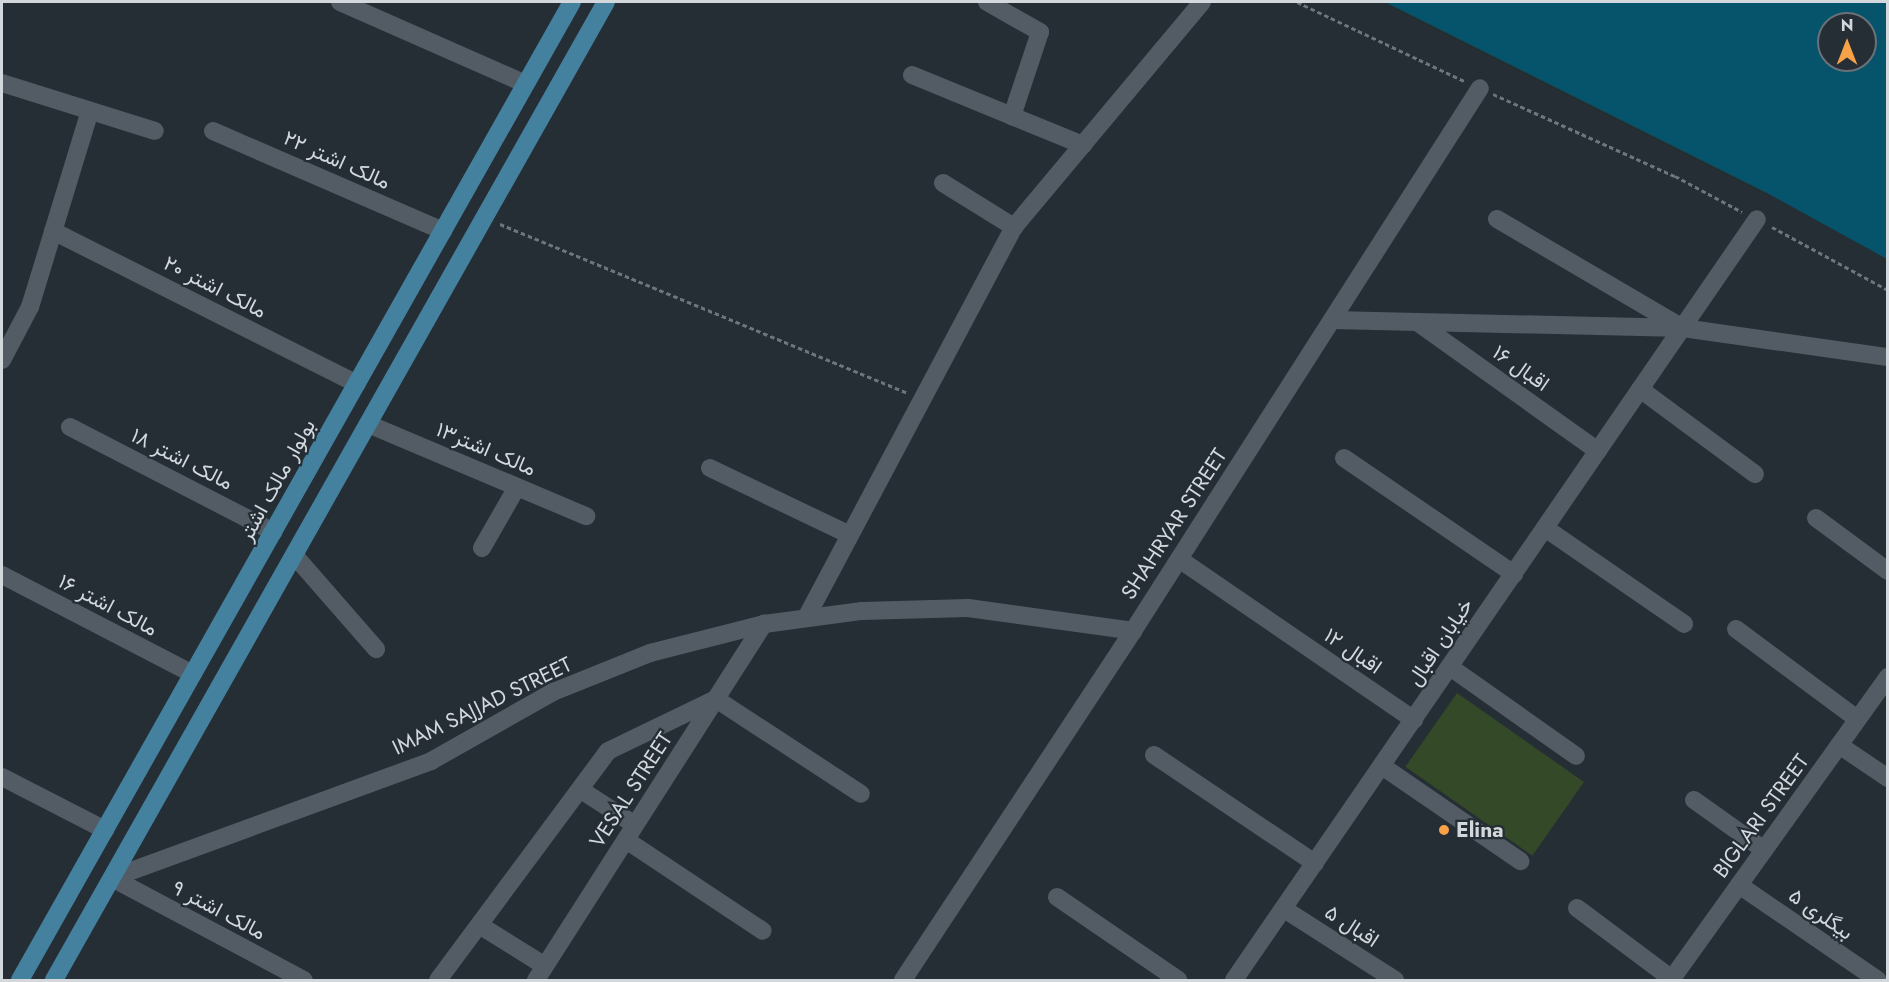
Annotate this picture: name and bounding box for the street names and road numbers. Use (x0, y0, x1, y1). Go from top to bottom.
street label: مالک اشتر ۲۲ (280, 125, 394, 195)
street label: مالک اشتر ۲۰ (159, 250, 271, 324)
street label: اقبال ۱۶ (1488, 340, 1554, 396)
street label: بولوار مالک اشتر (233, 415, 321, 545)
street label: مالک اشتر۱۳ (432, 417, 540, 481)
street label: مالک اشتر ۱۸ (127, 423, 237, 495)
street label: SHAHRYAR STREET (1116, 444, 1232, 604)
street label: مالک اشتر ۱۶ (54, 568, 162, 642)
street label: خیابان اقبال (1402, 593, 1478, 691)
street label: اقبال ۱۲ (1319, 623, 1387, 679)
street label: IMAM SAJJAD STREET (388, 652, 576, 760)
street label: VESAL STREET (584, 728, 678, 852)
street label: BIGLARI STREET (1708, 749, 1814, 883)
street label: مالک اشتر ۹ (168, 875, 270, 945)
street label: بیگلری ۵ (1784, 883, 1858, 945)
street label: اقبال ۵ (1320, 899, 1384, 953)

